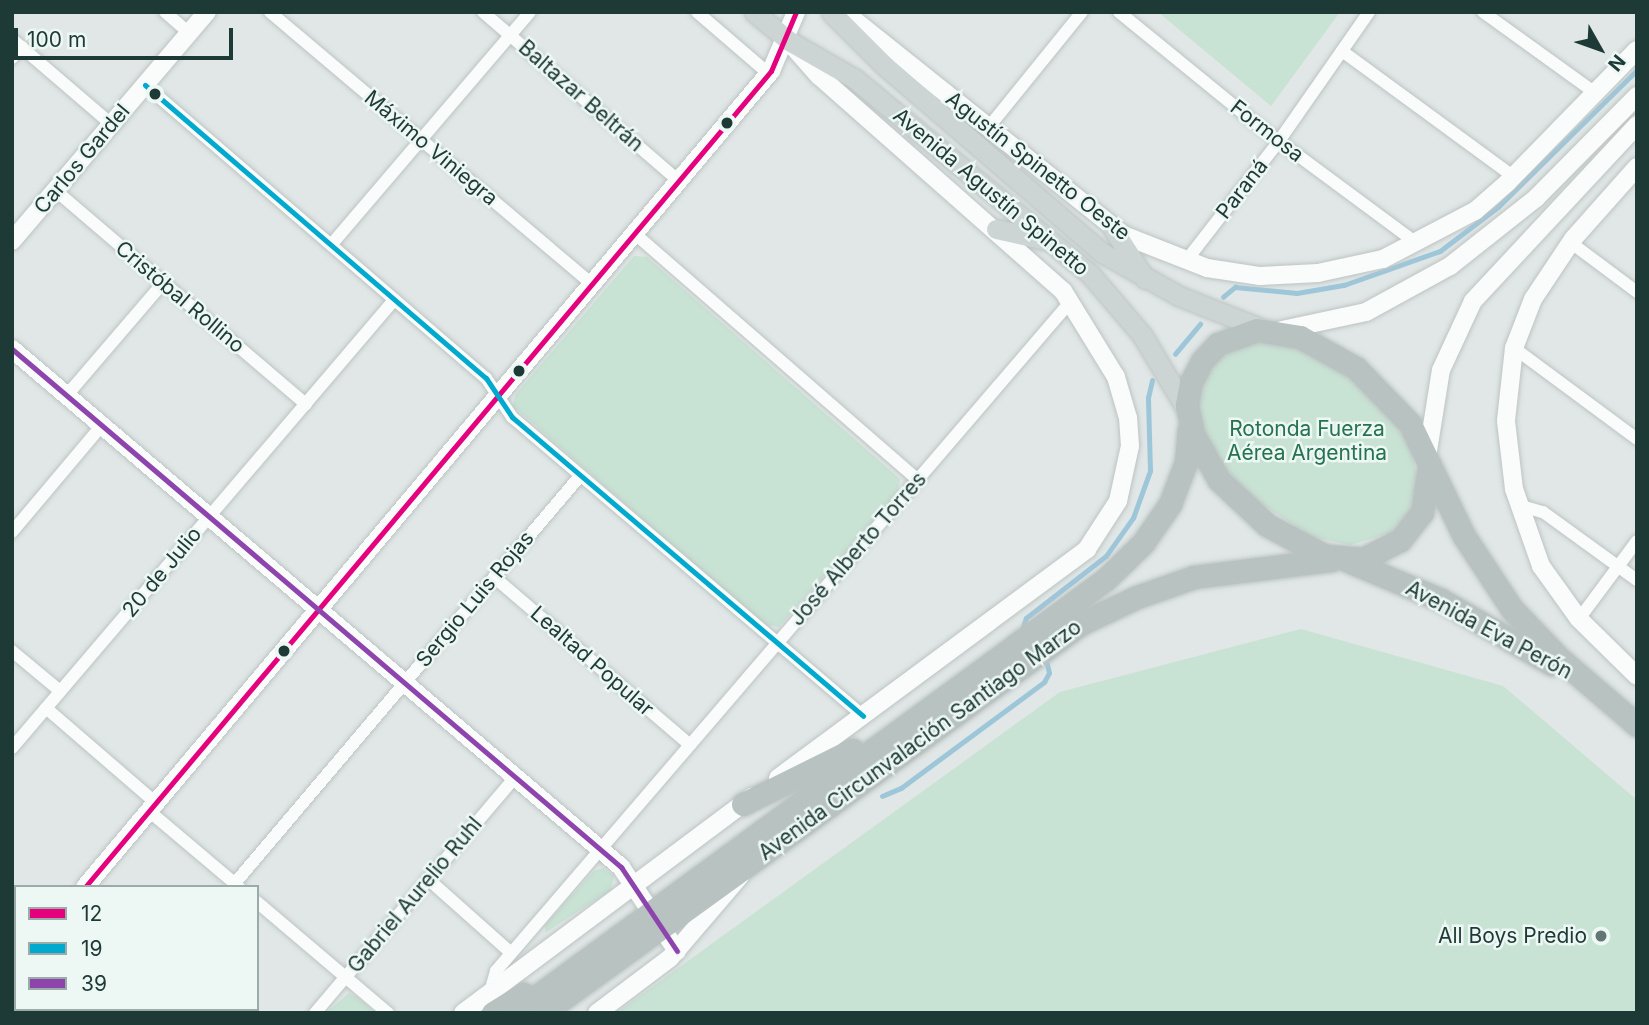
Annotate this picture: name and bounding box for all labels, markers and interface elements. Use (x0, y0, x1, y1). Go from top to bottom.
scale bar (18, 14, 236, 58)
north arrow (1565, 14, 1635, 84)
text: 100 m (27, 27, 86, 52)
street label: Baltazar Beltrán (513, 35, 649, 157)
text: N (1603, 50, 1630, 76)
street label: Máximo Viniegra (359, 85, 503, 211)
street label: Agustín Spinetto Oeste (941, 86, 1135, 246)
unlabelled marker (148, 87, 162, 101)
street label: Formosa (1225, 95, 1309, 167)
street label: Carlos Gardel (29, 99, 135, 219)
street label: Avenida Agustín Spinetto (888, 103, 1094, 281)
unlabelled marker (720, 116, 734, 130)
street label: Paraná (1211, 154, 1273, 224)
street label: Cristóbal Rollino (110, 236, 250, 358)
unlabelled marker (512, 364, 526, 378)
park label: Rotonda Fuerza Aérea Argentina (1227, 416, 1387, 466)
street label: José Alberto Torres (784, 467, 932, 631)
street label: 20 de Julio (117, 522, 207, 622)
street label: Sergio Luis Rojas (411, 526, 539, 672)
street label: Avenida Eva Perón (1401, 575, 1577, 685)
street label: Lealtad Popular (525, 601, 659, 721)
street label: Avenida Circunvalación Santiago Marzo (754, 614, 1086, 866)
unlabelled marker (277, 644, 291, 658)
street label: Gabriel Aurelio Ruhl (342, 812, 488, 978)
legend (14, 885, 259, 1011)
text: 12 (81, 901, 102, 926)
place label: All Boys Predio (1438, 923, 1587, 949)
marker: All Boys Predio (1593, 928, 1609, 944)
text: 19 (81, 936, 103, 961)
text: 39 (81, 971, 107, 996)

